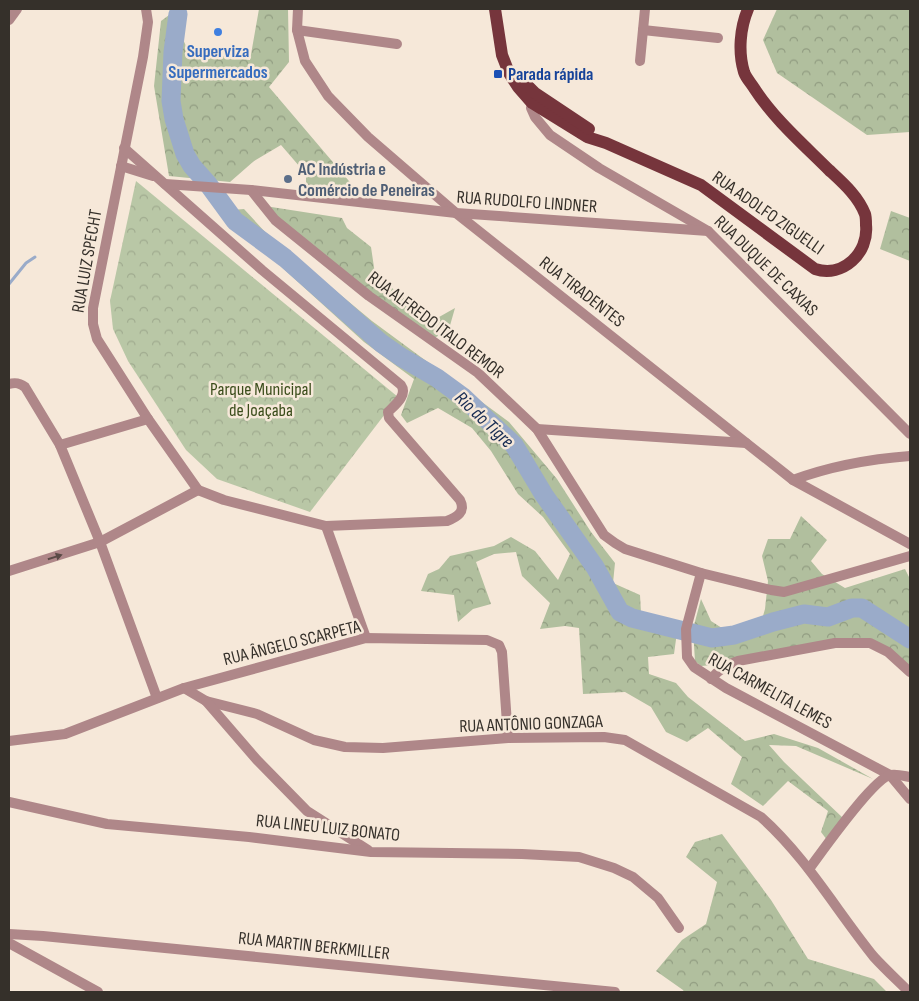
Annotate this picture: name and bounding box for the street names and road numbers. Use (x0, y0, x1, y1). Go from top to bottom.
street label: RUA ADOLFO ZIGUELLI (708, 167, 828, 259)
street label: RUA RUDOLFO LINDNER (456, 187, 598, 217)
street label: RUA LUIZ SPECHT (68, 208, 106, 314)
street label: RUA DUQUE DE CAXIAS (710, 211, 822, 321)
street label: RUA TIRADENTES (535, 252, 629, 332)
street label: RUA ALFREDO ITALO REMOR (364, 267, 508, 383)
street label: RUA ÂNGELO SCARPETA (221, 616, 363, 670)
street label: RUA CARMELITA LEMES (705, 648, 836, 734)
street label: RUA ANTÔNIO GONZAGA (459, 711, 603, 737)
street label: RUA LINEU LUIZ BONATO (255, 810, 401, 846)
street label: RUA MARTIN BERKMILLER (237, 928, 391, 964)

